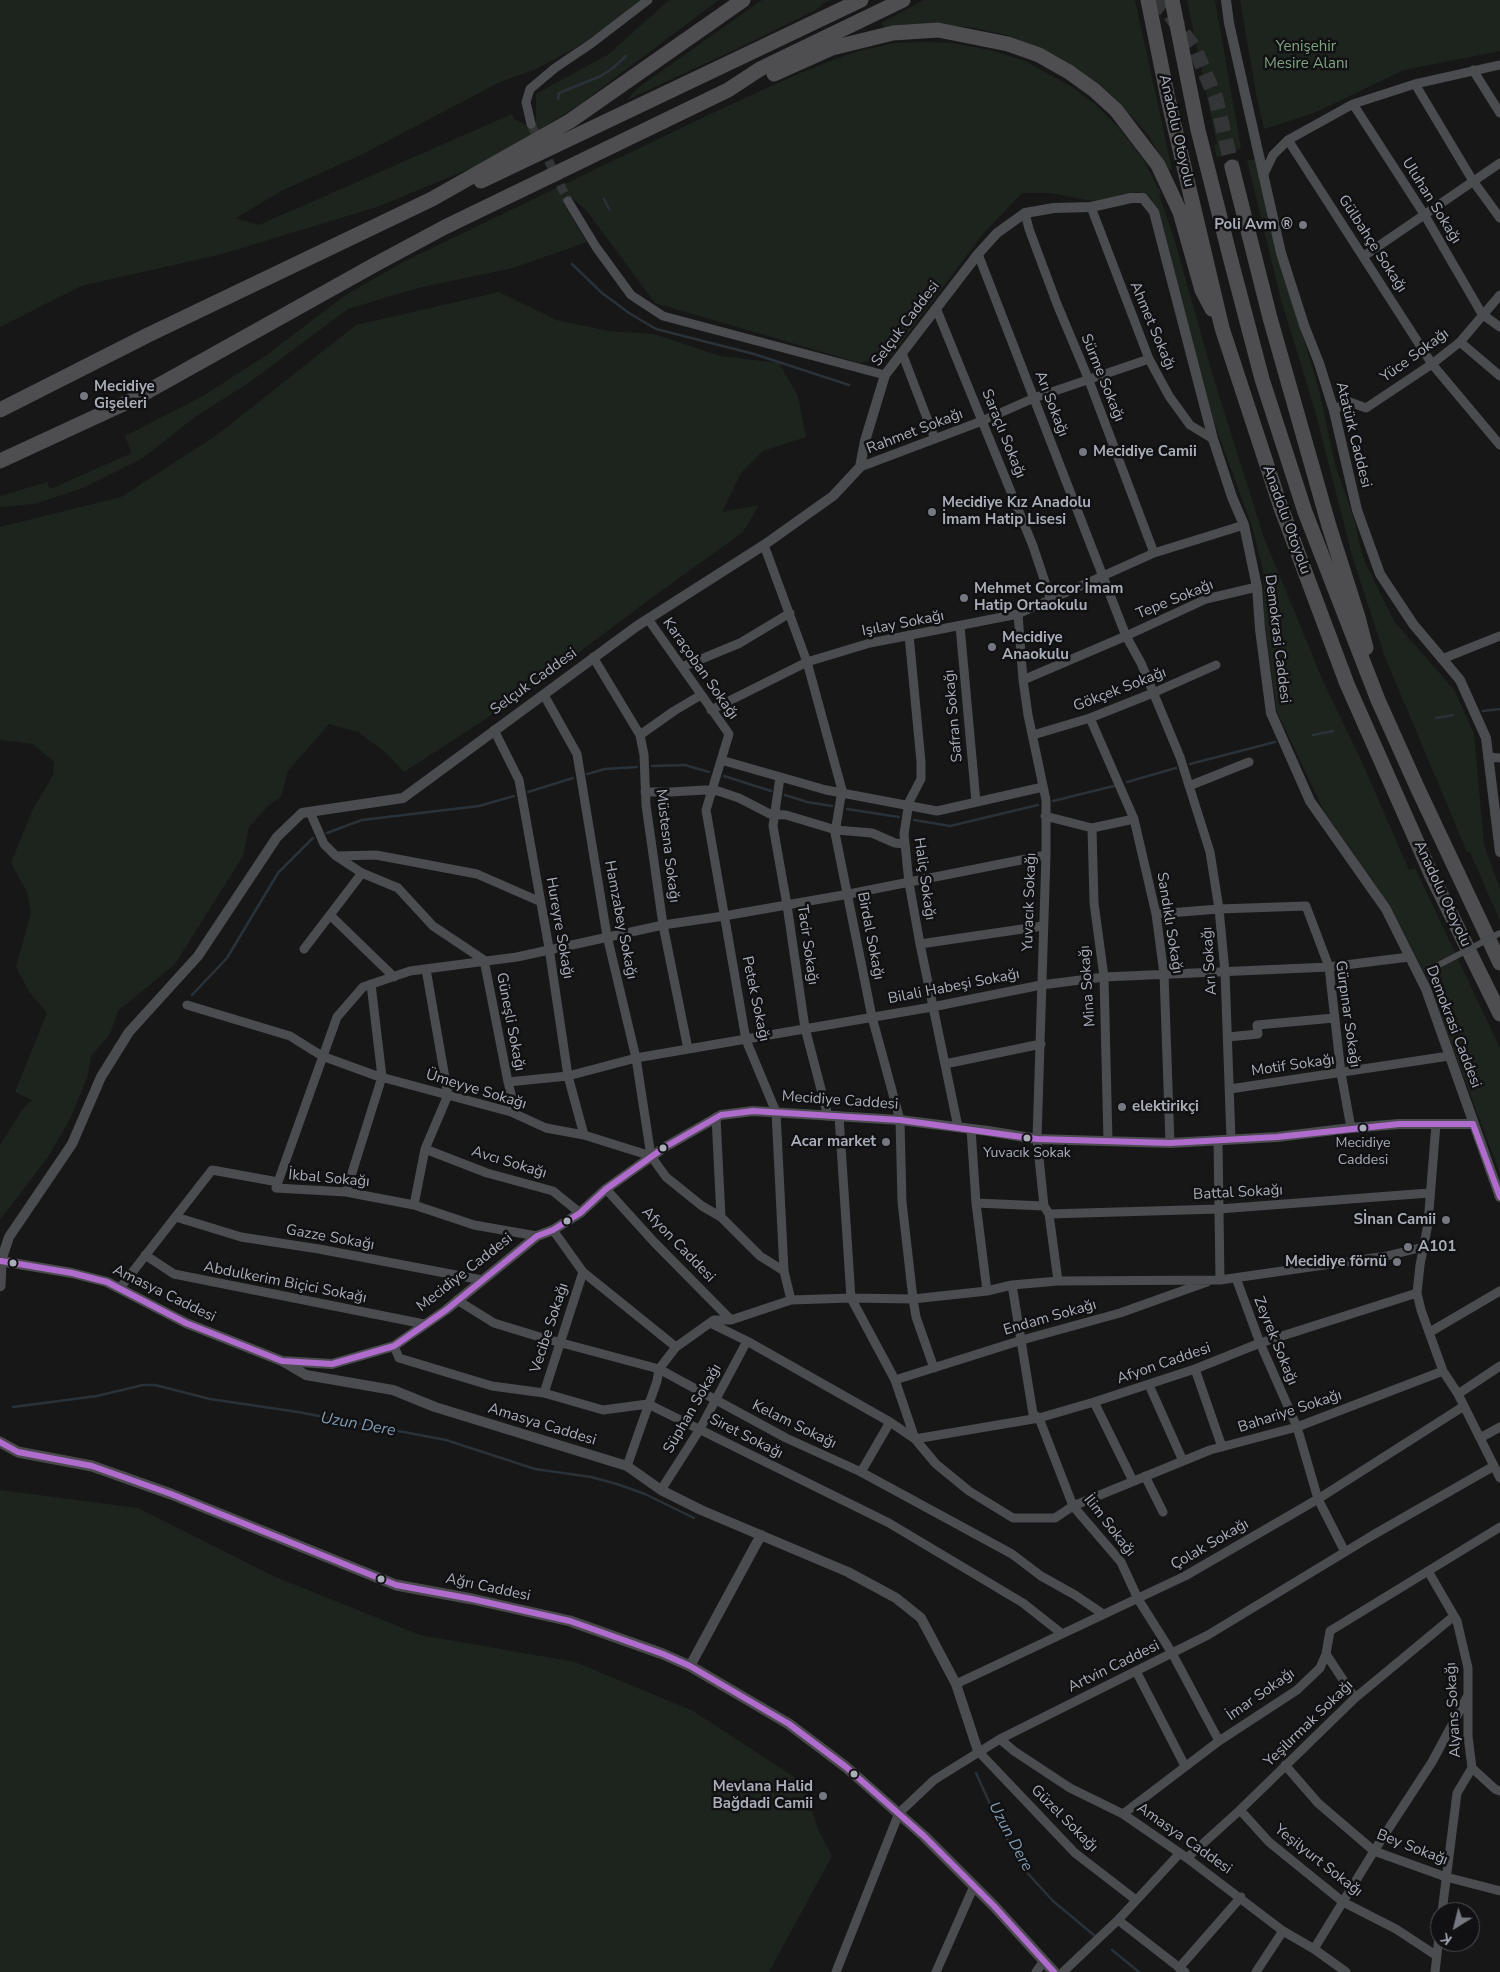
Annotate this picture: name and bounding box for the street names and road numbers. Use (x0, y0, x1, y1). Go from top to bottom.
street label: Anadolu Otoyolu (1154, 73, 1198, 189)
street label: Uluhan Sokağı (1397, 155, 1465, 247)
street label: Gülbahçe Sokağı (1334, 192, 1410, 296)
street label: Selçuk Caddesi (868, 278, 944, 370)
street label: Ahmet Sokağı (1125, 279, 1179, 373)
street label: Yüce Sokağı (1377, 325, 1453, 387)
street label: Sürme Sokağı (1076, 332, 1128, 424)
street label: Arı Sokağı (1030, 369, 1072, 439)
street label: Atatürk Caddesi (1331, 380, 1375, 490)
street label: Saraçlı Sokağı (977, 387, 1029, 481)
street label: Rahmet Sokağı (864, 405, 966, 459)
street label: Anadolu Otoyolu (1258, 463, 1314, 577)
street label: Demokrasi Caddesi (1260, 574, 1294, 704)
street label: Tepe Sokağı (1134, 576, 1216, 624)
street label: Işılay Sokağı (860, 607, 946, 641)
street label: Karaçoban Sokağı (658, 615, 742, 723)
street label: Selçuk Caddesi (487, 645, 581, 719)
street label: Gökçek Sokağı (1071, 664, 1169, 716)
street label: Safran Sokağı (941, 669, 967, 763)
street label: Müstesna Sokağı (651, 788, 683, 904)
street label: Haliç Sokağı (909, 837, 939, 921)
street label: Anadolu Otoyolu (1410, 838, 1474, 950)
street label: Yuvacık Sokağı (1019, 852, 1041, 952)
street label: Hamzabey Sokağı (600, 859, 640, 981)
street label: Sandıklı Sokağı (1152, 871, 1186, 975)
street label: Hureyre Sokağı (541, 876, 577, 980)
street label: Birdal Sokağı (853, 891, 887, 981)
street label: Tacir Sokağı (792, 904, 822, 986)
street label: Arı Sokağı (1199, 926, 1221, 996)
street label: Mina Sokağı (1076, 945, 1100, 1027)
street label: Petek Sokağı (737, 955, 773, 1043)
street label: Gürpınar Sokağı (1331, 959, 1363, 1069)
street label: Demokrasi Caddesi (1421, 963, 1485, 1091)
street label: Bilali Habeşi Sokağı (887, 965, 1021, 1009)
street label: Güneşli Sokağı (492, 971, 528, 1073)
street label: Motif Sokağı (1250, 1051, 1336, 1081)
street label: Ümeyye Sokağı (424, 1066, 528, 1114)
street label: Mecidiye Caddesi (781, 1088, 899, 1114)
street label: Avcı Sokağı (469, 1143, 549, 1183)
street label: İkbal Sokağı (288, 1166, 370, 1192)
street label: Battal Sokağı (1193, 1182, 1283, 1204)
street label: Afyon Caddesi (637, 1204, 719, 1286)
street label: Gazze Sokağı (284, 1221, 376, 1255)
street label: Mecidiye Caddesi (413, 1230, 517, 1316)
street label: Abdulkerim Biçici Sokağı (202, 1258, 368, 1308)
street label: Amasya Caddesi (110, 1261, 218, 1327)
street label: Vecibe Sokağı (527, 1281, 573, 1375)
street label: Zeyrek Sokağı (1249, 1294, 1301, 1388)
street label: Endam Sokağı (1001, 1296, 1099, 1340)
street label: Afyon Caddesi (1115, 1340, 1213, 1388)
street label: Süphan Sokağı (660, 1361, 726, 1457)
street label: Bahariye Sokağı (1236, 1387, 1344, 1437)
street label: Kelam Sokağı (749, 1397, 839, 1453)
street label: Amasya Caddesi (486, 1400, 598, 1450)
street label: Siret Sokağı (706, 1411, 786, 1463)
street label: İlim Sokağı (1079, 1491, 1139, 1561)
street label: Çolak Sokağı (1168, 1515, 1252, 1575)
street label: Ağrı Caddesi (444, 1570, 532, 1606)
street label: Artvin Caddesi (1065, 1637, 1163, 1697)
street label: Alyans Sokağı (1443, 1662, 1465, 1758)
street label: İmar Sokağı (1223, 1665, 1299, 1725)
street label: Yeşilırmak Sokağı (1261, 1677, 1357, 1771)
street label: Güzel Sokağı (1027, 1782, 1101, 1856)
street label: Amasya Caddesi (1133, 1799, 1235, 1879)
street label: Yeşilyurt Sokağı (1270, 1821, 1366, 1901)
street label: Bey Sokağı (1374, 1826, 1450, 1870)

